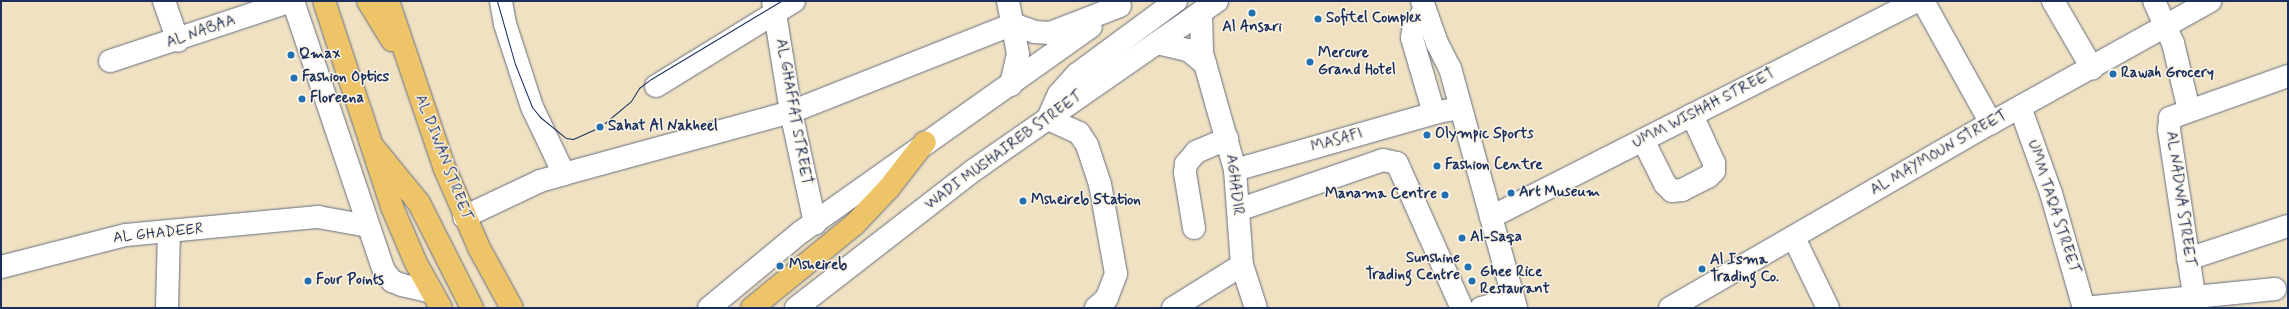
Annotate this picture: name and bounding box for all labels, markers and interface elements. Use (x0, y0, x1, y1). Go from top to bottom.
marker: Al Ansari (1247, 8, 1257, 18)
place label: Sofitel Complex (1326, 10, 1425, 28)
street label: AL NABAA (165, 12, 237, 52)
marker: Sofitel Complex (1313, 14, 1323, 24)
place label: Al Ansari (1222, 19, 1282, 37)
street label: AL GHAFFAT STREET (771, 38, 815, 186)
place label: Mercure Grand Hotel (1318, 44, 1395, 79)
place label: Qmax (299, 46, 340, 64)
marker: Qmax (286, 50, 296, 60)
marker: Mercure Grand Hotel (1305, 57, 1315, 67)
street label: UMM WISHAH STREET (1629, 65, 1779, 153)
place label: Rawah Grocery (2121, 65, 2214, 83)
place label: Fashion Optics (302, 69, 389, 87)
marker: Rawah Grocery (2108, 69, 2118, 79)
marker: Fashion Optics (289, 73, 299, 83)
street label: WADI MUSHAIREB STREET (923, 89, 1085, 213)
place label: Floreena (310, 90, 364, 108)
street label: AL DIWAN STREET (411, 92, 475, 224)
marker: Floreena (297, 94, 307, 104)
street label: AL MAYMOUN STREET (1867, 106, 2011, 200)
place label: Sahat Al Nakheel (608, 118, 718, 136)
marker: Sahat Al Nakheel (595, 122, 605, 132)
street label: MASAFI (1309, 125, 1365, 157)
place label: Olympic Sports (1435, 126, 1537, 144)
marker: Olympic Sports (1422, 130, 1432, 140)
street label: AL NADWA STREET (2162, 131, 2198, 267)
street label: UMM TAQA STREET (2023, 138, 2083, 276)
street label: AGHADIR (1221, 153, 1247, 217)
place label: Fashion Centre (1445, 157, 1540, 175)
marker: Fashion Centre (1432, 161, 1442, 171)
place label: Art Museum (1519, 184, 1603, 202)
place label: Manama Centre (1325, 186, 1437, 204)
marker: Art Museum (1506, 188, 1516, 198)
marker: Manama Centre (1440, 190, 1450, 200)
place label: Msheireb Station (1031, 192, 1138, 210)
marker: Msheireb Station (1018, 196, 1028, 206)
street label: AL GHADEER (112, 220, 204, 248)
place label: Al-Saqa (1470, 229, 1522, 247)
marker: Al-Saqa (1457, 233, 1467, 243)
place label: Sunshine Trading Centre (1363, 249, 1460, 284)
place label: Al Isma Trading Co. (1710, 251, 1781, 286)
place label: Msheireb (789, 257, 847, 275)
marker: Msheireb (774, 260, 786, 272)
marker: Sunshine Trading Centre (1463, 262, 1473, 272)
place label: Ghee Rice Restaurant (1480, 263, 1550, 298)
marker: Al Isma Trading Co. (1697, 264, 1707, 274)
place label: Four Points (316, 272, 385, 290)
marker: Four Points (303, 276, 313, 286)
marker: Ghee Rice Restaurant (1467, 276, 1477, 286)

